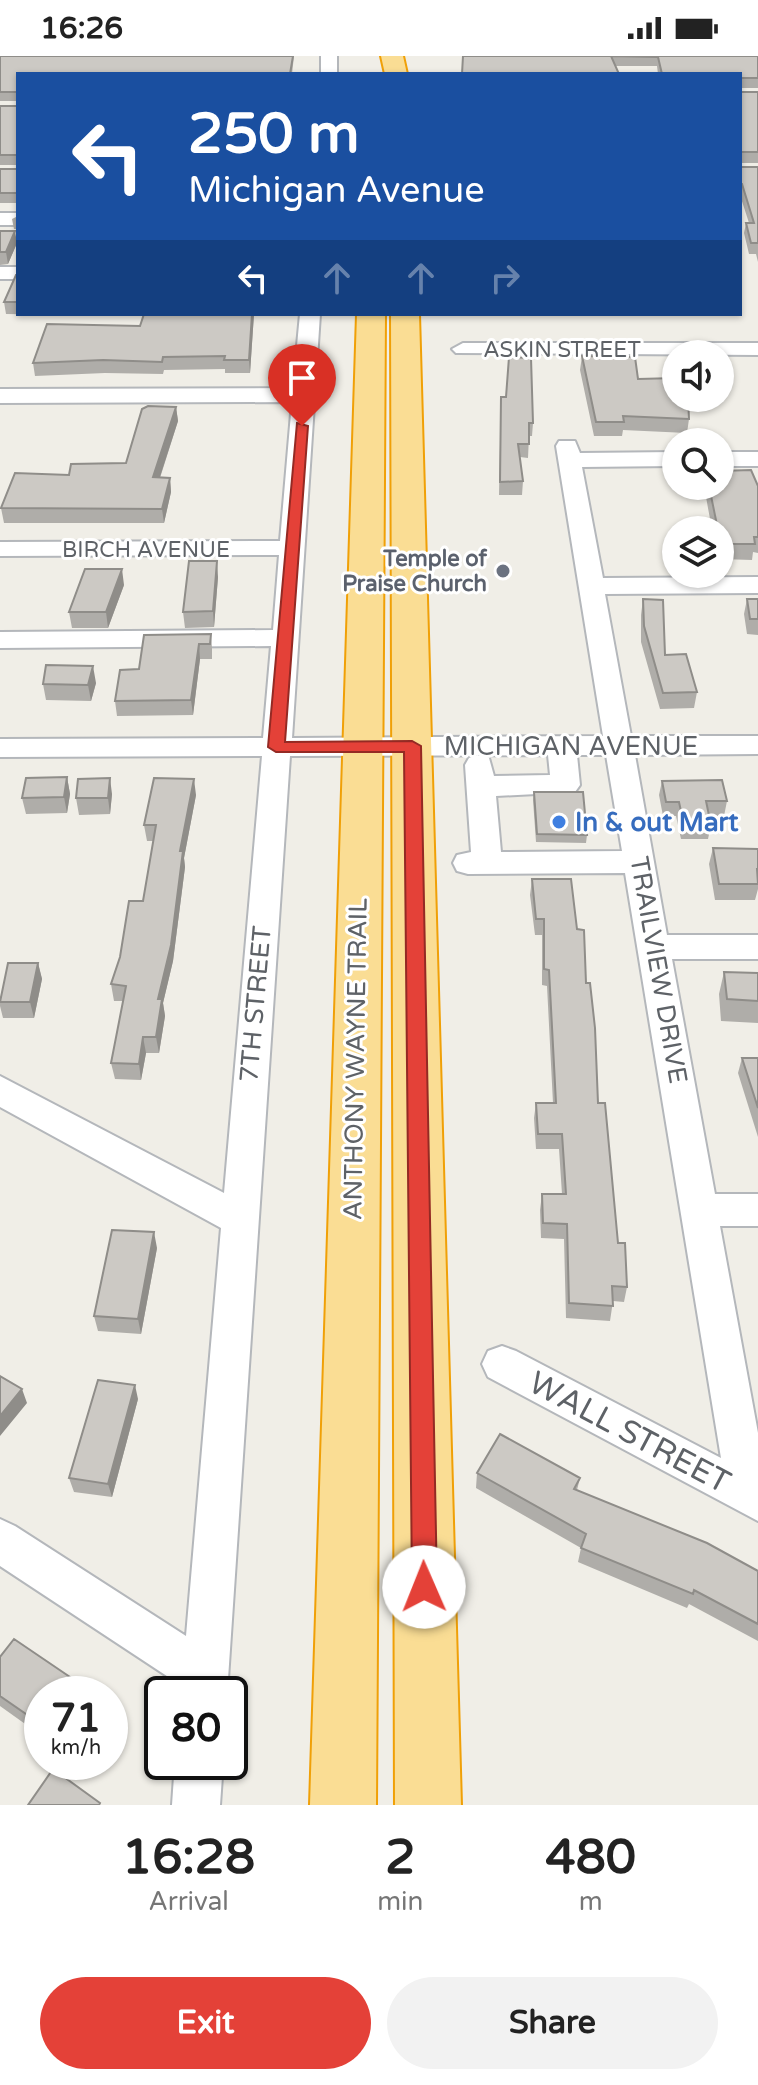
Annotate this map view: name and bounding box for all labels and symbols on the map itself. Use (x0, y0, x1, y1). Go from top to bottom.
street label: ASKIN STREET (483, 337, 641, 363)
pin (268, 344, 336, 426)
street label: BIRCH AVENUE (62, 537, 230, 563)
place label: Temple of Praise Church (342, 546, 488, 597)
marker: Temple of Praise Church (494, 562, 512, 580)
street label: MICHIGAN AVENUE (444, 731, 698, 762)
place label: In & out Mart (575, 807, 739, 838)
marker: In & out Mart (550, 813, 568, 831)
street label: TRAILVIEW DRIVE (623, 854, 694, 1086)
street label: ANTHONY WAYNE TRAIL (337, 898, 374, 1220)
street label: 7TH STREET (233, 924, 278, 1084)
street label: WALL STREET (522, 1364, 737, 1502)
position arrow (382, 1545, 466, 1629)
speed limit sign: 80 (144, 1676, 248, 1780)

